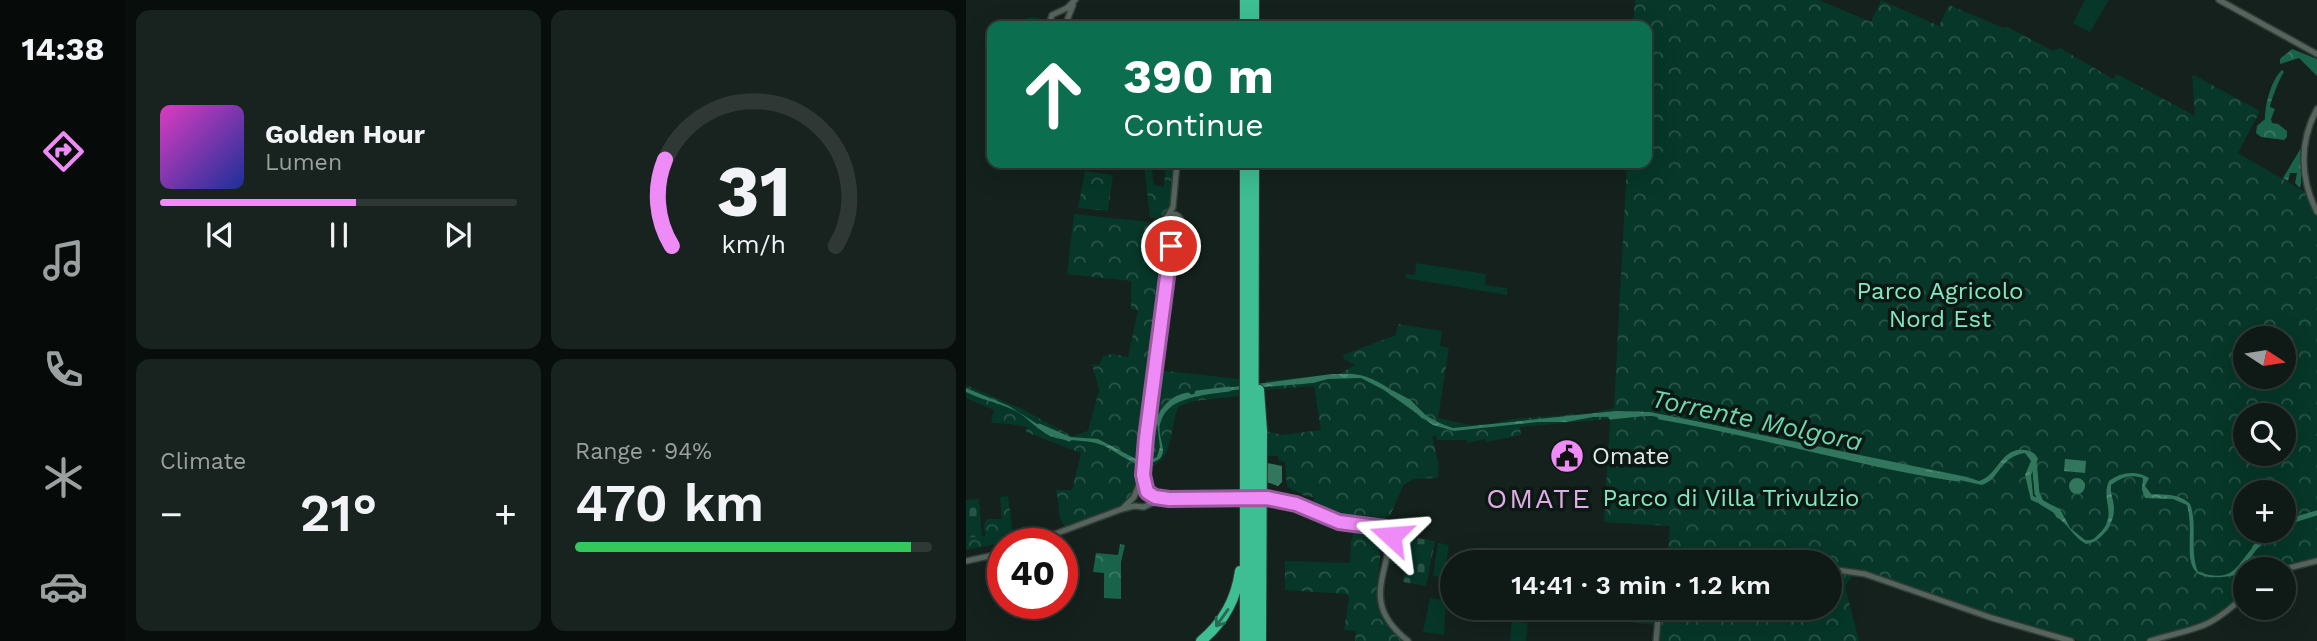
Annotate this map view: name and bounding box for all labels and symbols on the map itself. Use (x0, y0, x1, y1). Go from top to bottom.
pin (1141, 216, 1201, 276)
park label: Parco Agricolo Nord Est (1856, 277, 2024, 333)
north arrow (2233, 326, 2296, 388)
water label: Torrente Molgora (1649, 383, 1865, 457)
public building icon: Omate (1548, 437, 1586, 475)
place label: Omate (1592, 442, 1670, 470)
district label: OMATE (1486, 482, 1592, 515)
park label: Parco di Villa Trivulzio (1603, 484, 1859, 512)
position arrow (1354, 499, 1428, 573)
speed limit sign: 40 (987, 528, 1078, 619)
one-way arrow (1215, 608, 1229, 627)

